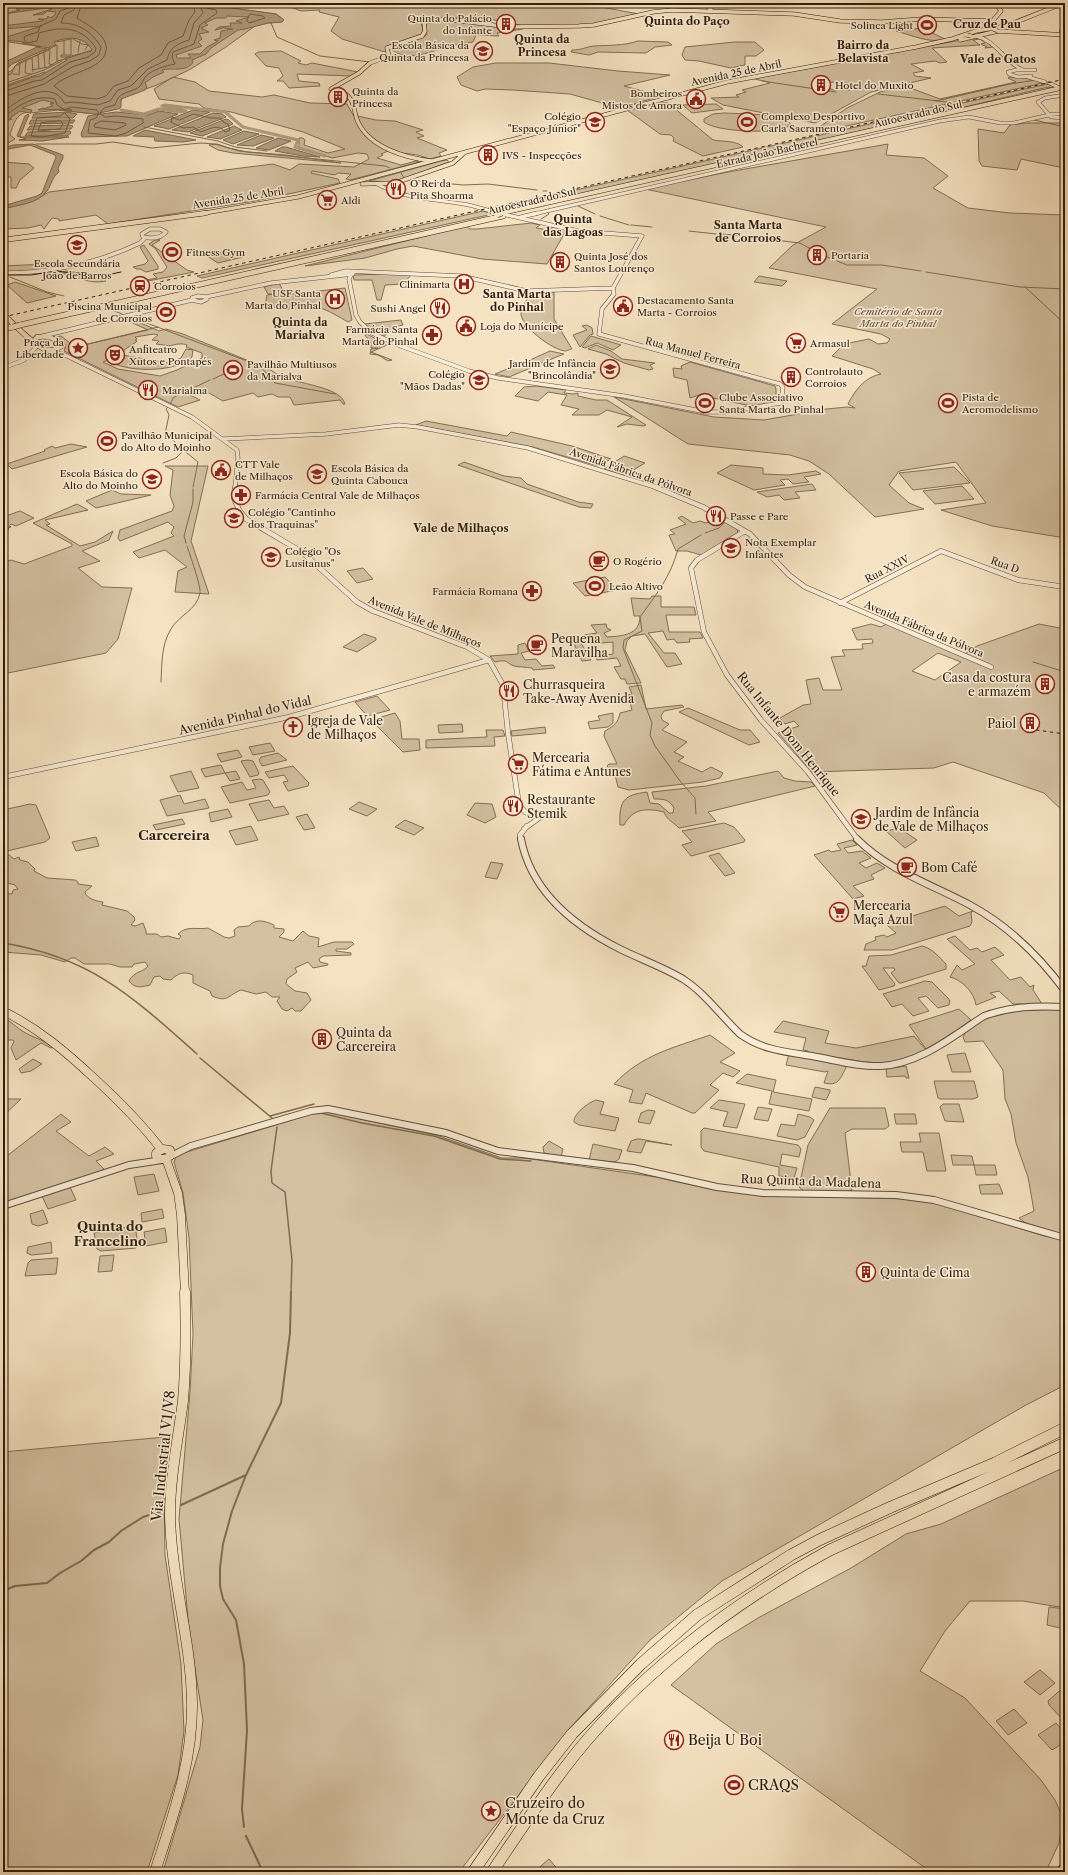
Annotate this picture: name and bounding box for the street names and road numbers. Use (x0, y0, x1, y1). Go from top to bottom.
street label: Avenida 25 de Abril (689, 57, 782, 89)
street label: Autoestrada do Sul (872, 98, 963, 131)
street label: Estrada João Bacherel (715, 135, 819, 171)
street label: Avenida 25 de Abril (190, 184, 285, 212)
street label: Autoestrada do Sul (486, 185, 577, 218)
street label: Rua Manuel Ferreira (644, 334, 743, 372)
street label: Avenida Fábrica da Pólvora (567, 445, 695, 499)
street label: Rua XXIV (863, 552, 912, 586)
street label: Rua D (989, 554, 1021, 576)
street label: Avenida Vale de Milhaços (366, 593, 484, 651)
street label: Avenida Fábrica da Pólvora (861, 598, 986, 660)
street label: Rua Infante Dom Henrique (734, 669, 844, 799)
street label: Avenida Pinhal do Vidal (176, 692, 313, 738)
street label: Rua Quinta da Madalena (741, 1171, 882, 1191)
street label: Via Industrial V1/V8 (147, 1390, 179, 1523)

